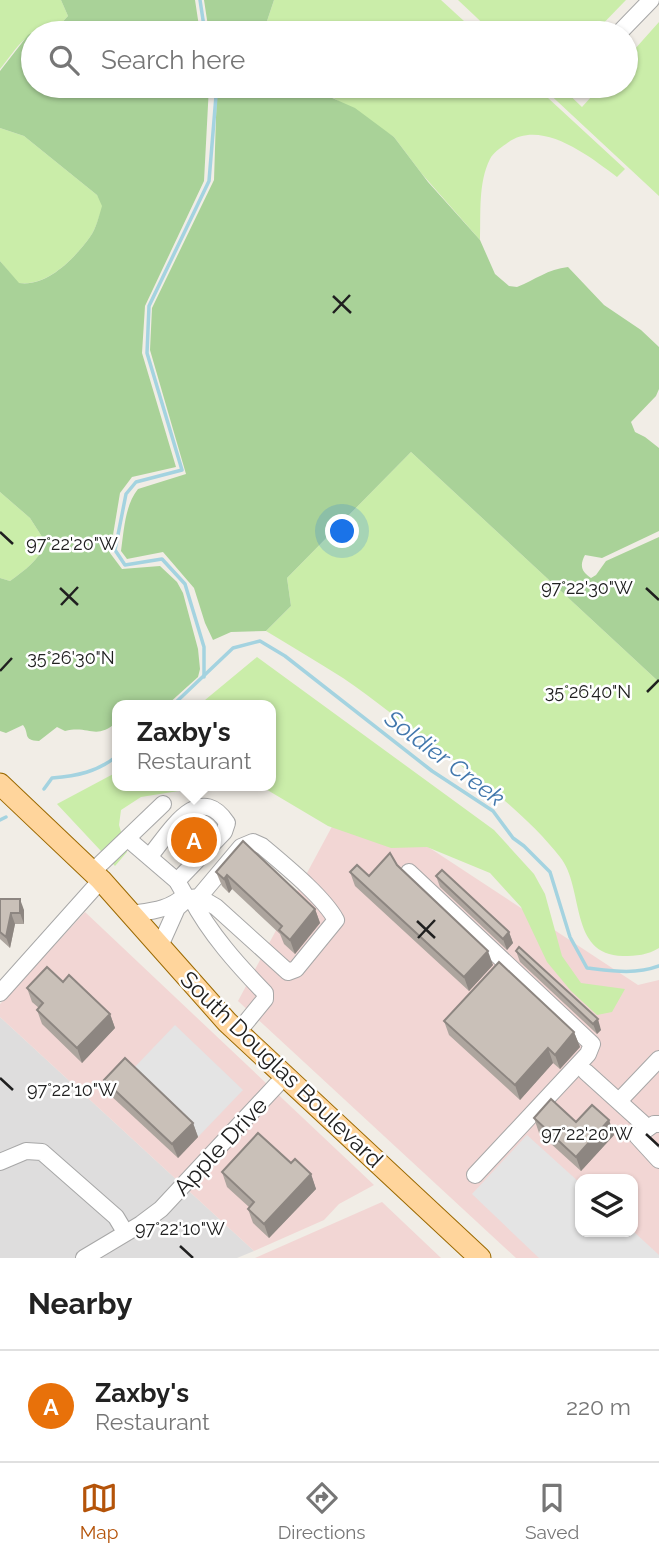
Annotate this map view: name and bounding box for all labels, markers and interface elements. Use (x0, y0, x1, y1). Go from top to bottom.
search box (21, 21, 638, 98)
icon: search (45, 41, 83, 79)
text: Search here (101, 45, 245, 75)
your location (325, 514, 359, 548)
text: 97°22'20"W (26, 533, 118, 554)
text: 97°22'30"W (541, 577, 633, 598)
text: 35°26'30"N (27, 647, 115, 668)
text: 35°26'40"N (545, 681, 631, 702)
popup (112, 700, 276, 791)
water label: Soldier Creek (379, 703, 511, 812)
text: Zaxby's (137, 717, 231, 747)
text: Restaurant (137, 747, 251, 774)
pin: A (171, 814, 217, 866)
street label: South Douglas Boulevard (175, 965, 389, 1173)
text: 97°22'10"W (27, 1079, 117, 1100)
street label: Apple Drive (168, 1091, 272, 1201)
text: 97°22'20"W (541, 1123, 633, 1144)
map controls (575, 1174, 638, 1237)
button: layers (575, 1174, 638, 1237)
text: 97°22'10"W (135, 1218, 225, 1239)
text: Nearby (28, 1286, 132, 1321)
text: Zaxby's (95, 1378, 189, 1408)
text: A (43, 1393, 59, 1420)
text: 220 m (566, 1393, 631, 1420)
text: Restaurant (95, 1408, 210, 1435)
tab: Map (80, 1479, 118, 1543)
tab: Directions (278, 1479, 366, 1543)
tab: Saved (525, 1479, 579, 1543)

